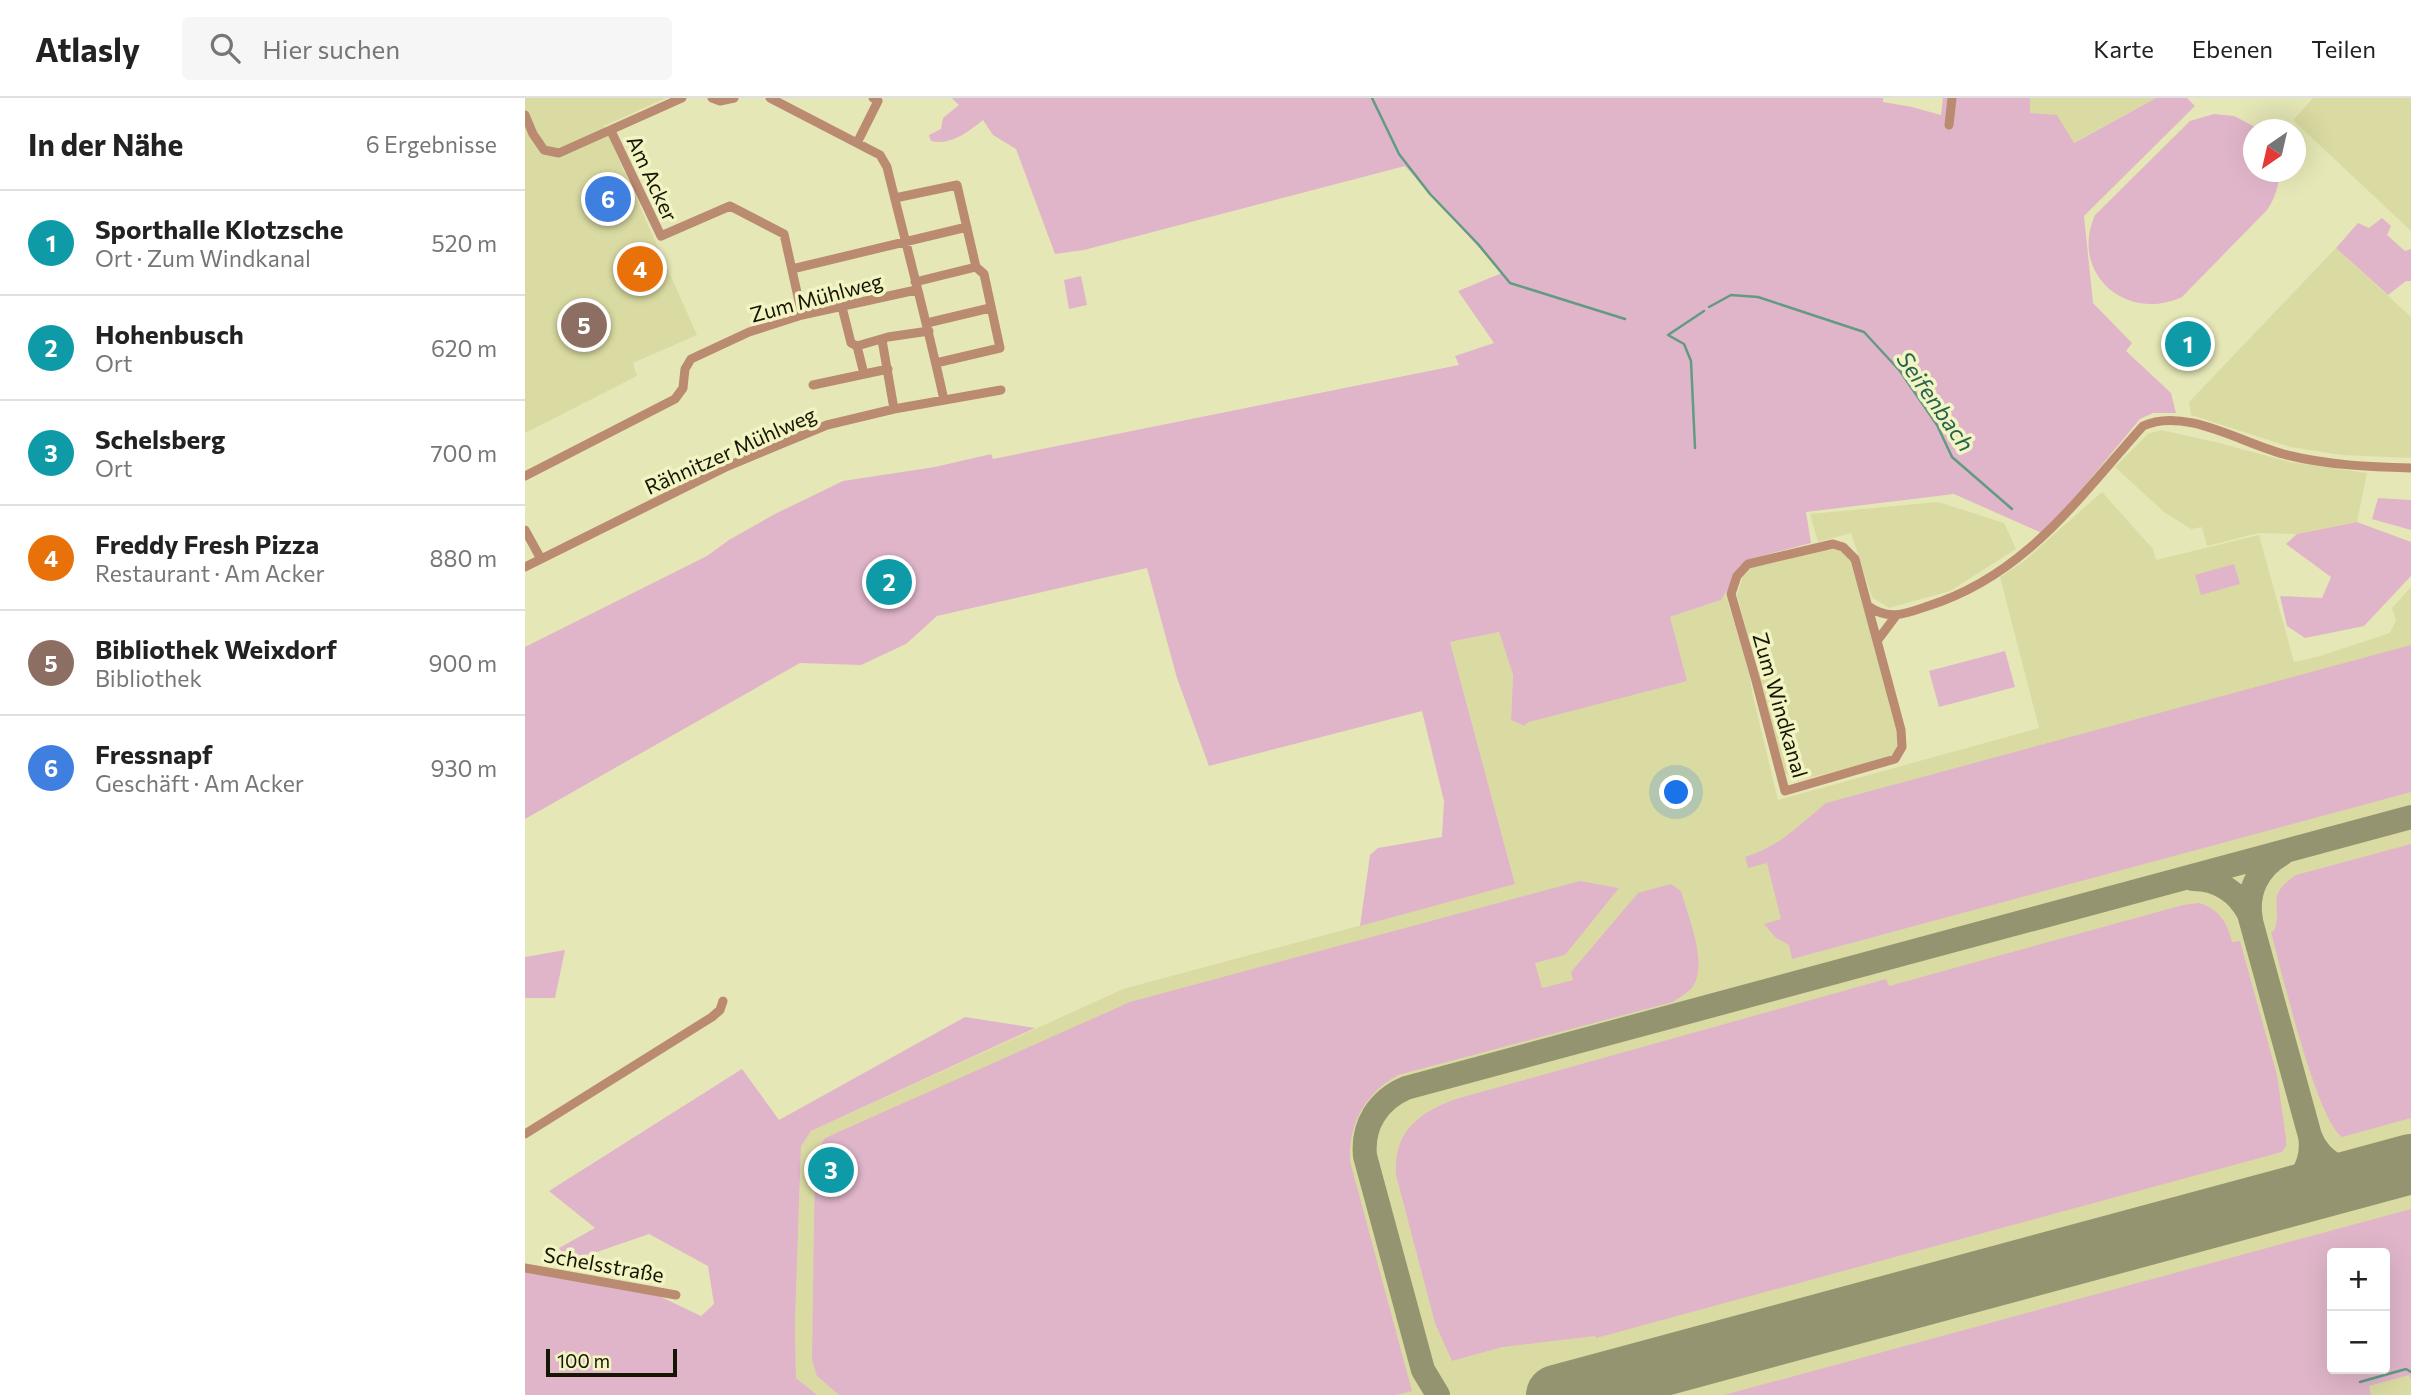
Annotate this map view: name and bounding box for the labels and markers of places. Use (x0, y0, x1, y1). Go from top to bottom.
pin: 6 (585, 173, 631, 225)
pin: 4 (617, 243, 663, 295)
pin: 5 (561, 299, 607, 351)
pin: 1 (2165, 318, 2211, 370)
pin: 2 (866, 556, 912, 608)
pin: 3 (808, 1144, 854, 1196)

